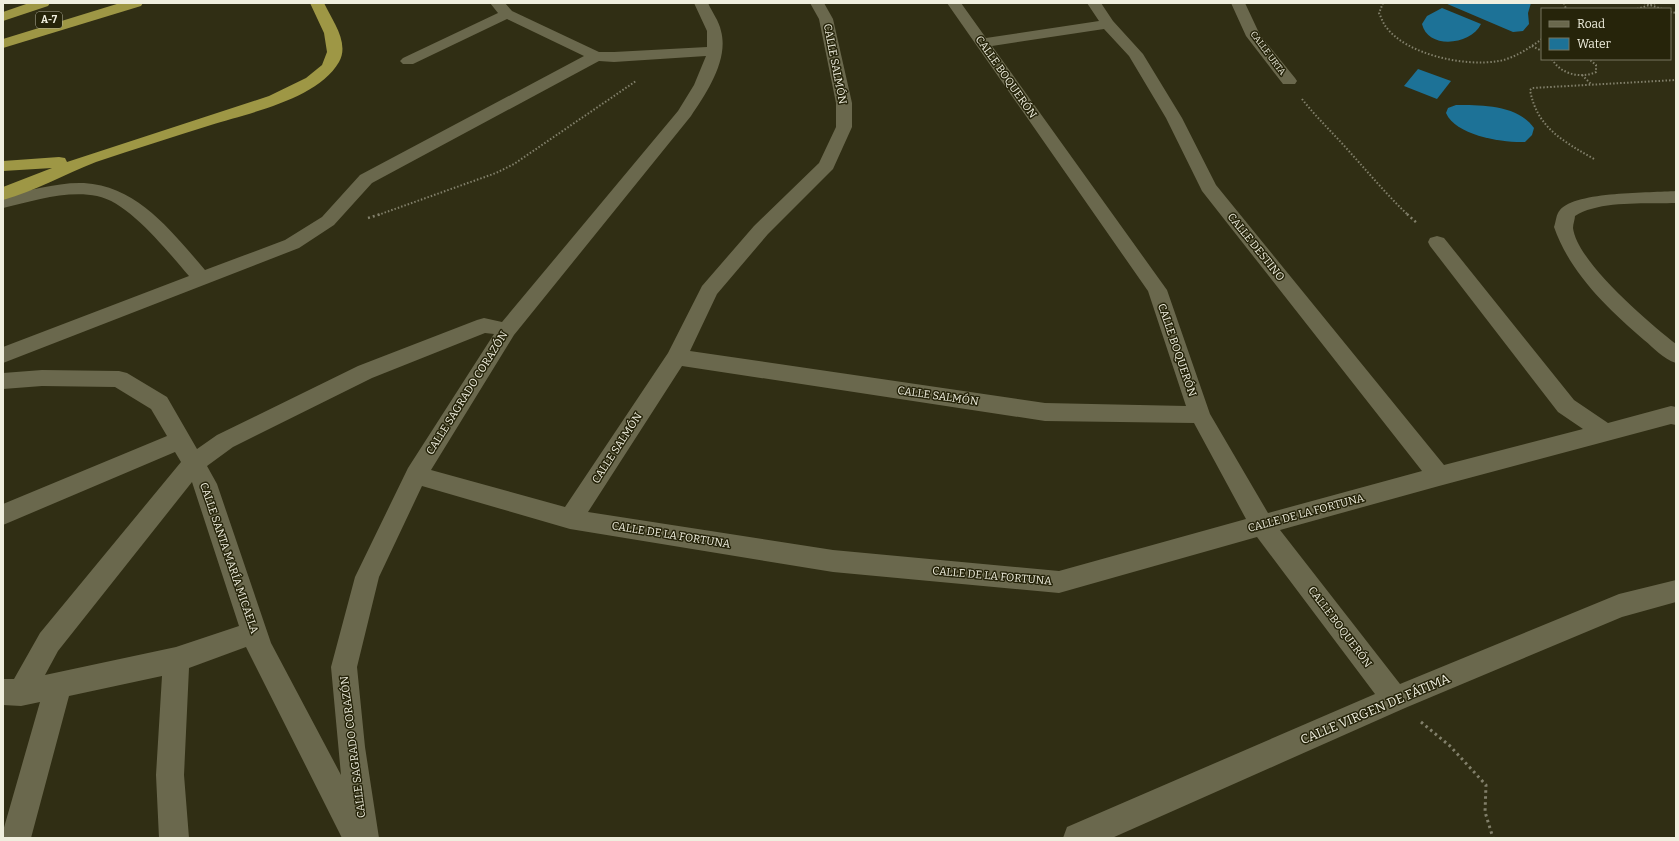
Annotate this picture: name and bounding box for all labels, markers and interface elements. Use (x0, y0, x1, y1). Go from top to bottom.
legend (1541, 8, 1671, 60)
road number: A-7 (36, 12, 62, 28)
text: Road (1577, 17, 1605, 31)
street label: CALLE SALMÓN (821, 22, 850, 106)
street label: CALLE URTA (1248, 29, 1288, 77)
street label: CALLE BOQUERÓN (973, 33, 1040, 121)
text: Water (1577, 37, 1612, 51)
street label: CALLE DESTINO (1225, 211, 1287, 283)
street label: CALLE BOQUERÓN (1155, 301, 1200, 399)
street label: CALLE SAGRADO CORAZÓN (423, 328, 511, 457)
street label: CALLE SALMÓN (897, 383, 980, 408)
street label: CALLE SALMÓN (588, 409, 645, 486)
street label: CALLE SANTA MARÍA MICAELA (197, 480, 262, 636)
street label: CALLE DE LA FORTUNA (1246, 491, 1366, 535)
street label: CALLE DE LA FORTUNA (611, 519, 731, 551)
street label: CALLE DE LA FORTUNA (932, 564, 1053, 588)
street label: CALLE BOQUERÓN (1305, 583, 1376, 670)
street label: CALLE VIRGEN DE FÁTIMA (1298, 670, 1453, 747)
street label: CALLE SAGRADO CORAZÓN (337, 675, 368, 819)

